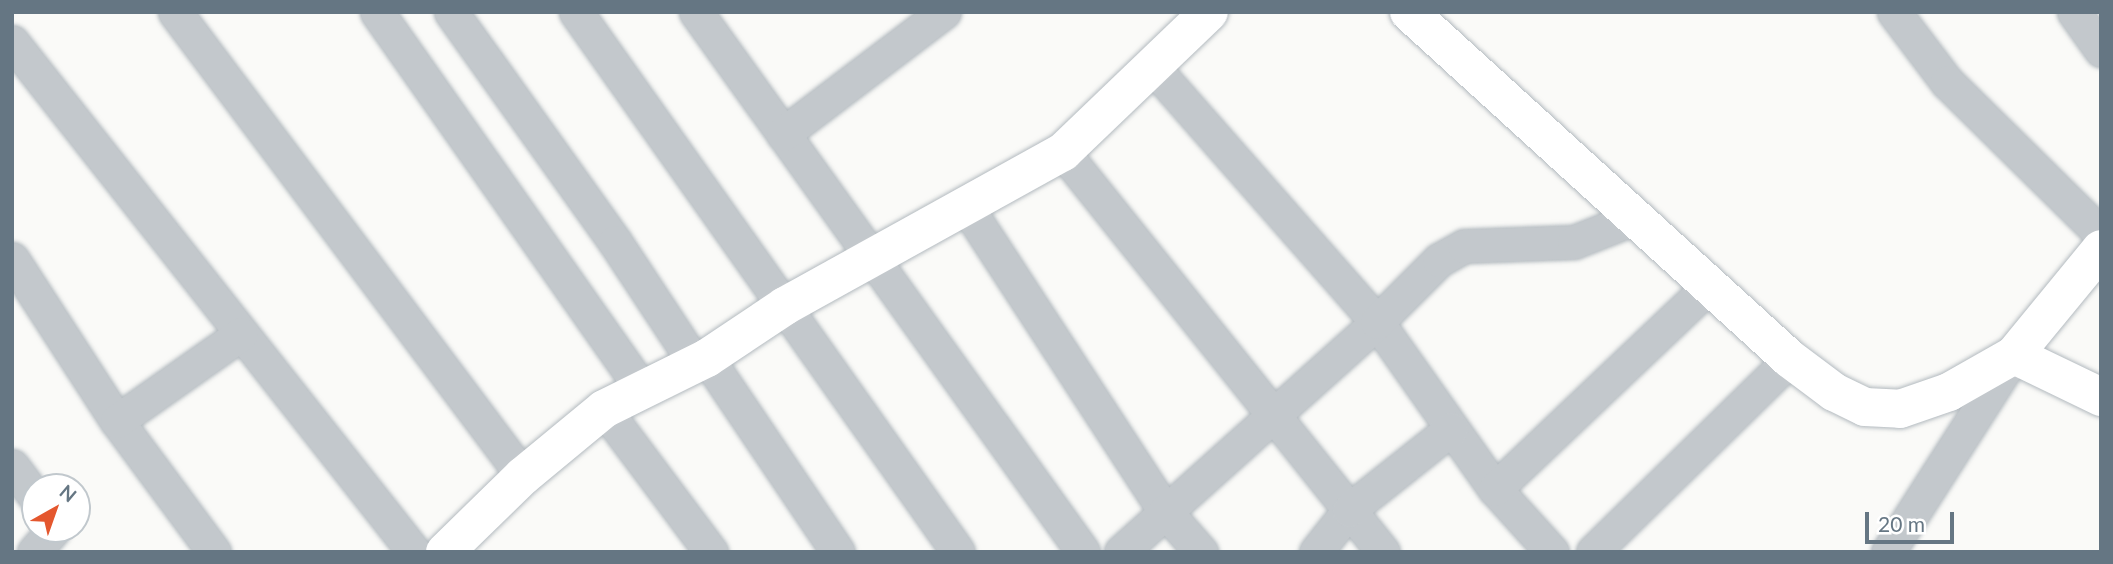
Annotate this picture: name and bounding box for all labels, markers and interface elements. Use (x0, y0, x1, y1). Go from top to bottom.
north arrow (21, 473, 91, 543)
text: N (56, 480, 82, 507)
scale bar (1868, 498, 1957, 542)
text: 20 m (1878, 511, 1925, 536)

